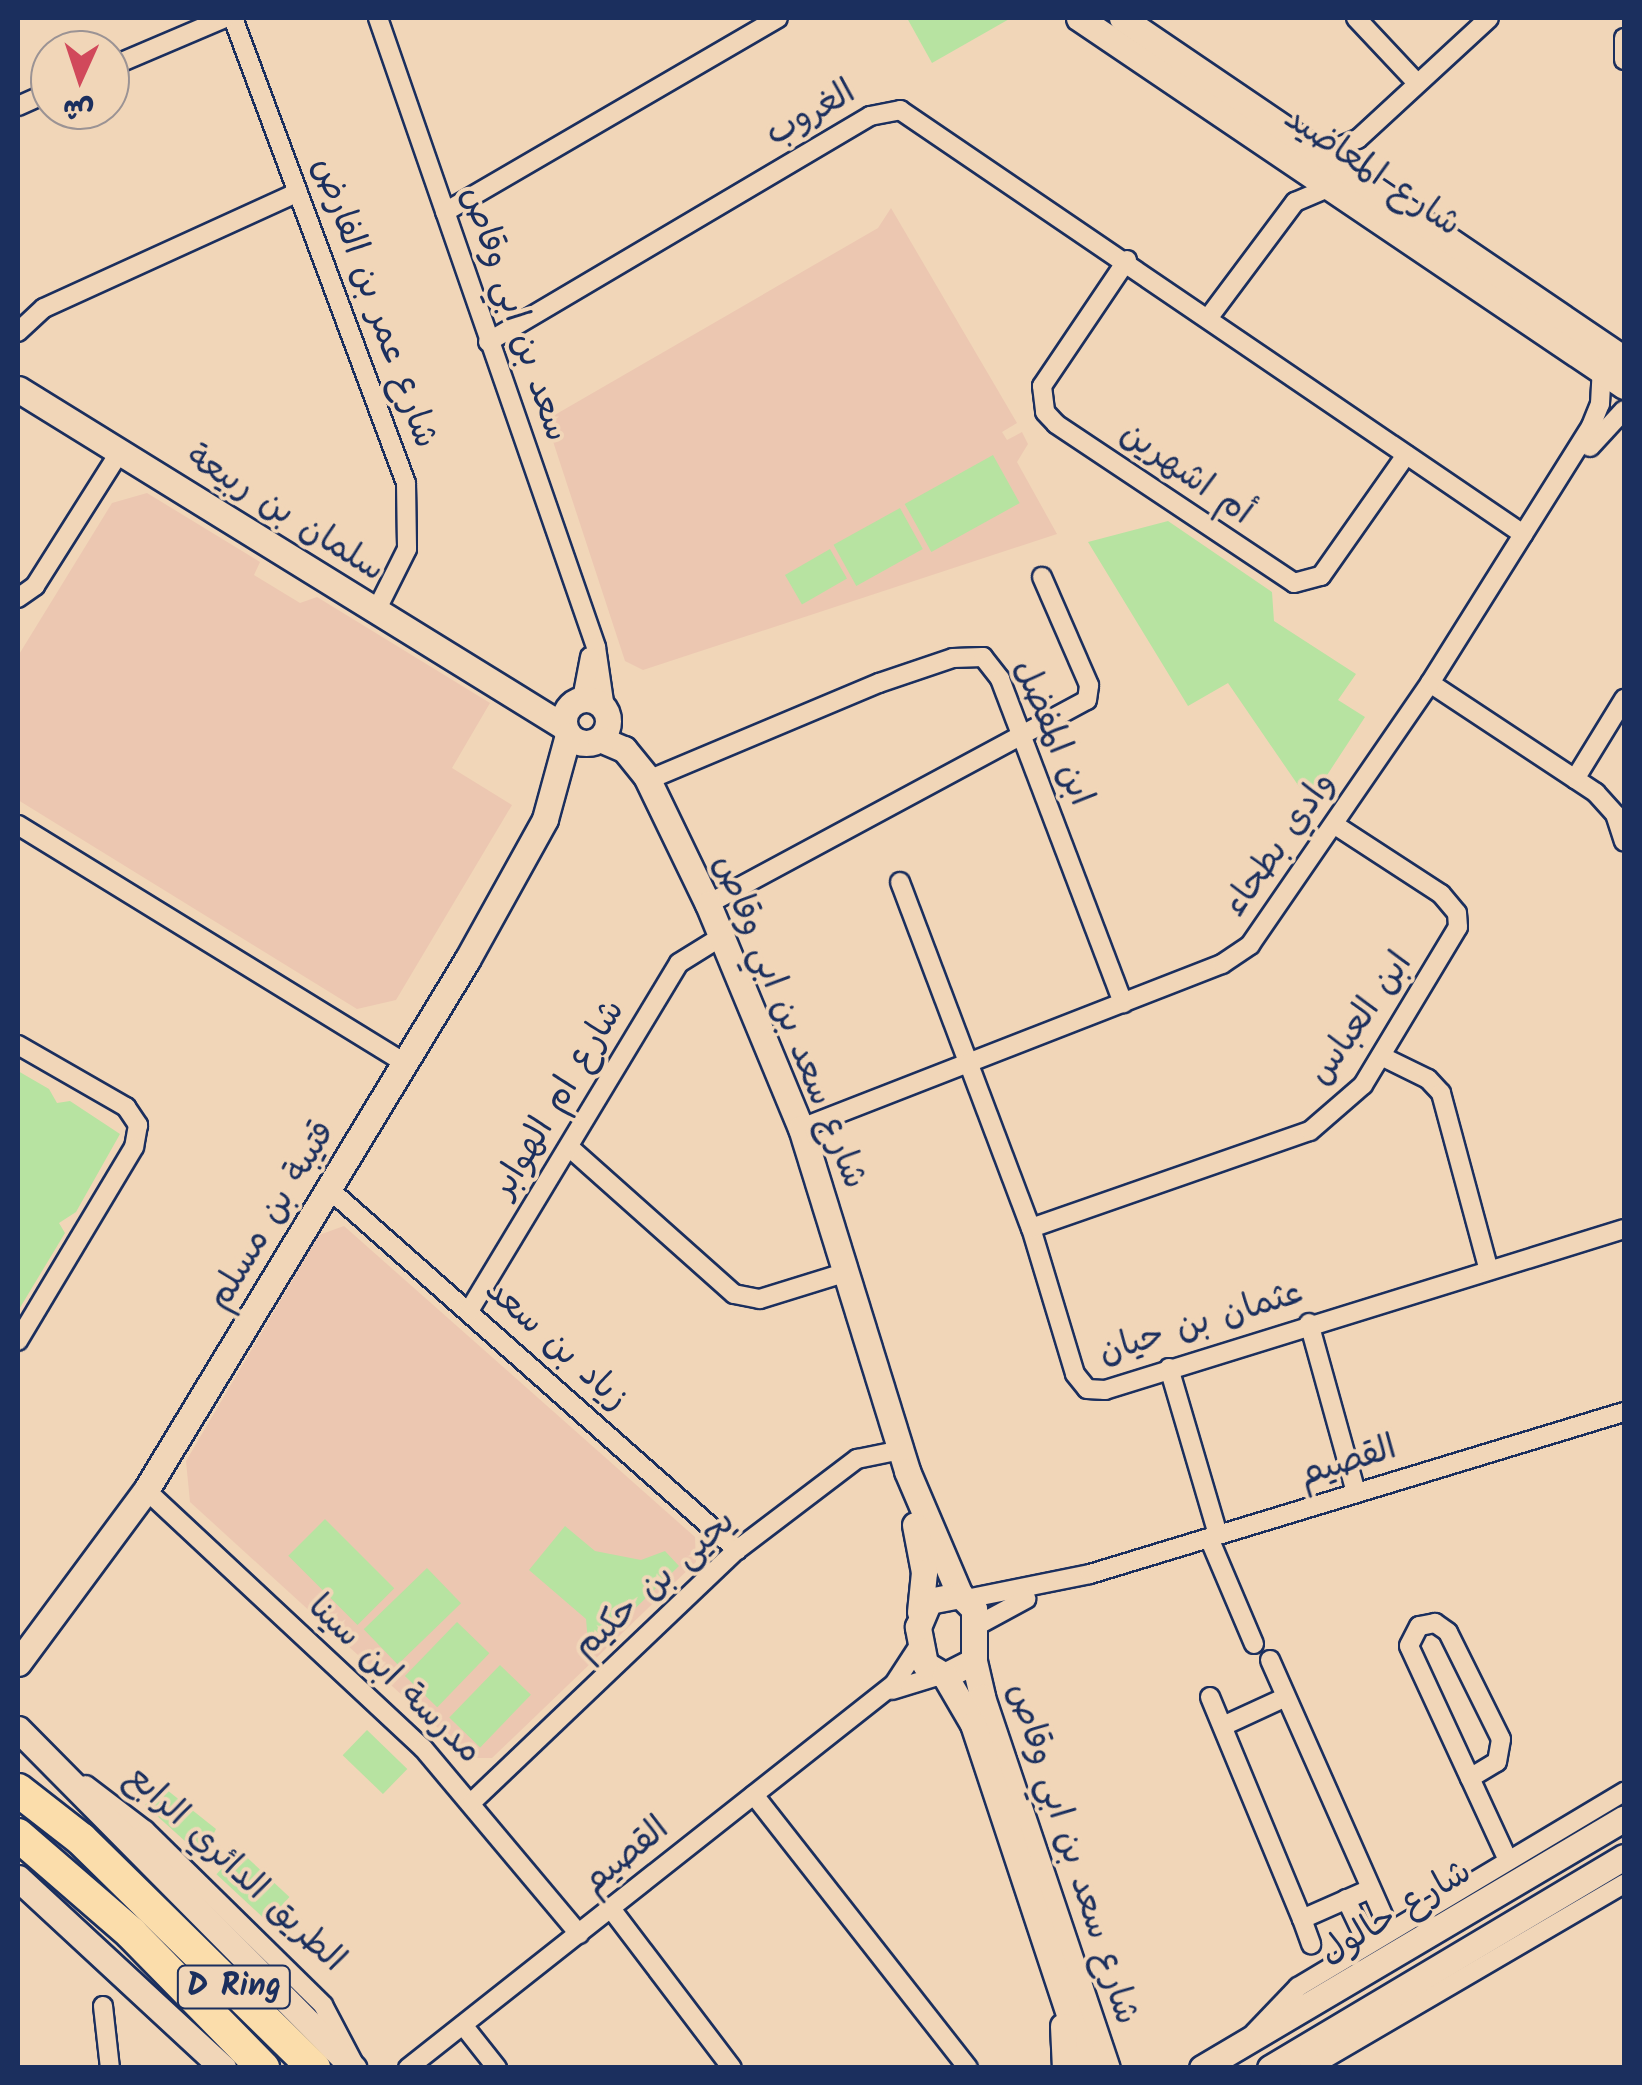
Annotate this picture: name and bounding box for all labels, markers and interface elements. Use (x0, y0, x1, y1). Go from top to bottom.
north arrow (30, 30, 130, 130)
street label: الغروب (759, 72, 863, 156)
text: ش (62, 85, 95, 132)
street label: شارع المعاضيد (1276, 98, 1468, 246)
street label: شارع عمر بن الفارض (302, 152, 446, 454)
street label: سعد بن ابي وقاص (451, 181, 577, 447)
street label: أم اشهرين (1112, 413, 1260, 535)
street label: سلمان بن ربيعة (178, 436, 392, 592)
street label: ابن المفضل (1002, 654, 1102, 812)
street label: وادي بطحاء (1215, 764, 1345, 926)
street label: شارع سعد بن ابي وقاص (703, 849, 875, 1195)
street label: ابن العباس (1300, 944, 1422, 1094)
street label: شارع ام الهوابر (483, 992, 635, 1206)
street label: قتيبة بن مسلم (199, 1114, 345, 1318)
street label: زياد بن سعد (476, 1270, 636, 1420)
street label: عثمان بن حيان (1094, 1272, 1308, 1374)
street label: القصيم (1294, 1427, 1402, 1497)
street label: يحيى بن حكيم (565, 1501, 745, 1669)
street label: مدرسة ابن سينا (298, 1587, 490, 1773)
street label: شارع سعد بن ابي وقاص (997, 1678, 1147, 2030)
street label: الطريق الدائري الرابع (116, 1756, 354, 1982)
street label: القصيم (574, 1808, 678, 1904)
street label: شارع حالول (1313, 1851, 1479, 1975)
road number: D Ring (176, 1960, 292, 2014)

